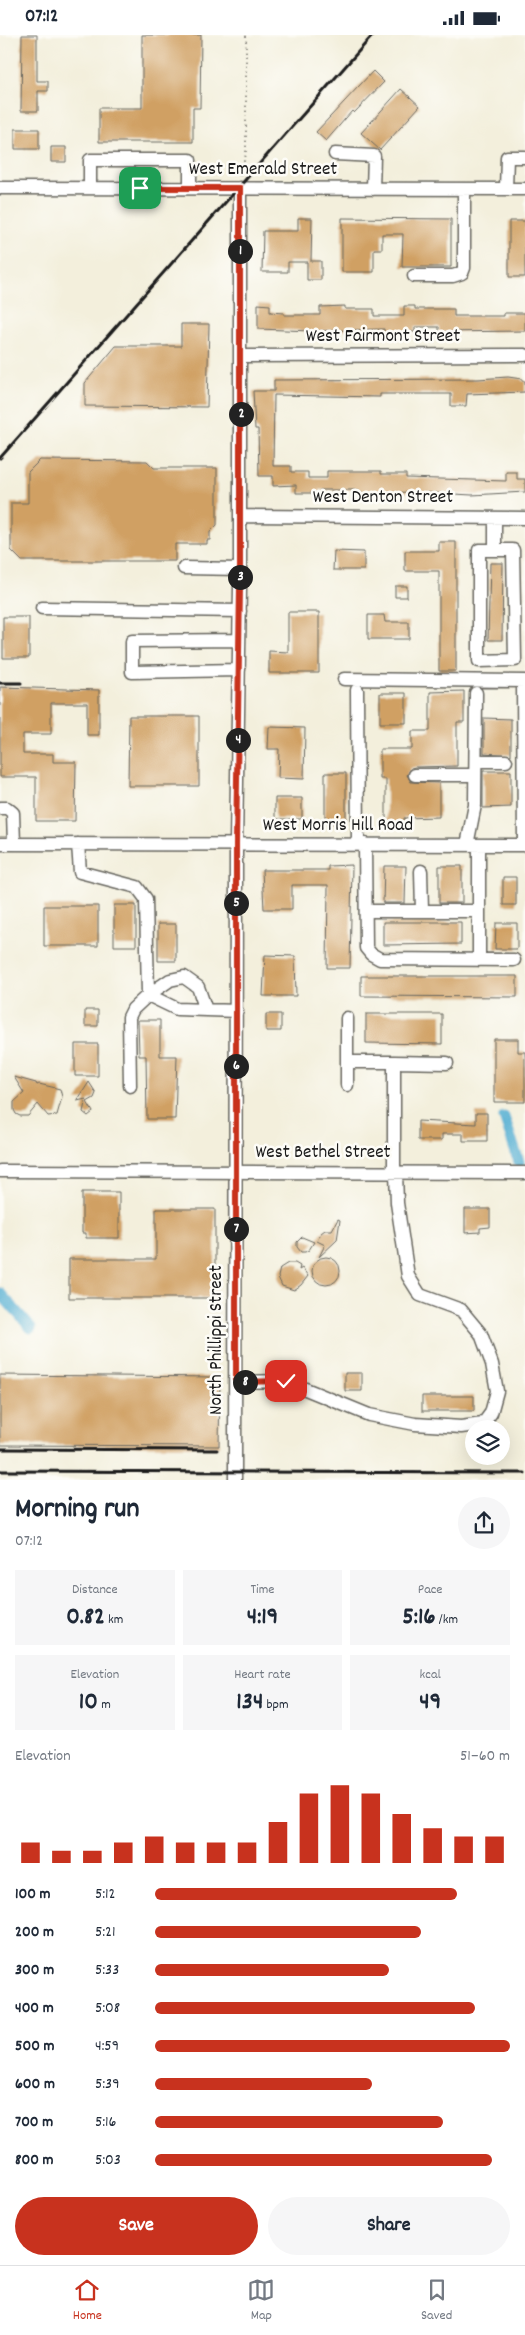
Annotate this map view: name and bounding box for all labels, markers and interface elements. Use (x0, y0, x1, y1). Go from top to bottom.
text: 07:12 (25, 4, 58, 31)
street label: West Emerald Street (189, 157, 337, 184)
pin (119, 167, 161, 209)
icon: arrive (126, 174, 154, 202)
pin: 1 (228, 239, 252, 263)
text: 1 (239, 241, 242, 261)
street label: West Fairmont Street (306, 324, 460, 351)
pin: 2 (228, 401, 254, 427)
text: 2 (238, 404, 245, 424)
street label: West Denton Street (313, 485, 453, 512)
pin: 3 (228, 565, 252, 589)
text: 3 (237, 567, 244, 587)
pin: 4 (226, 727, 250, 753)
text: 4 (236, 730, 241, 750)
street label: West Morris Hill Road (263, 813, 413, 840)
pin: 5 (224, 891, 248, 915)
text: 5 (233, 893, 240, 913)
pin: 6 (224, 1053, 248, 1079)
text: 6 (233, 1056, 240, 1076)
street label: West Bethel Street (255, 1140, 391, 1167)
pin: 7 (224, 1217, 248, 1241)
text: 7 (234, 1219, 239, 1239)
street label: North Phillippi Street (204, 1265, 231, 1415)
pin (265, 1360, 307, 1402)
icon: check (272, 1367, 300, 1395)
pin: 8 (232, 1369, 258, 1395)
text: 8 (243, 1372, 248, 1392)
map controls (465, 1420, 510, 1465)
button: layers (465, 1420, 510, 1465)
text: Morning run (15, 1491, 139, 1531)
button: share (458, 1497, 510, 1549)
text: 07:12 (15, 1530, 43, 1553)
text: Distance (72, 1580, 118, 1600)
text: Time (251, 1580, 274, 1600)
text: Pace (418, 1580, 443, 1600)
text: 0.82 (66, 1600, 105, 1636)
text: 4:19 (247, 1600, 278, 1636)
text: 5:16 (402, 1600, 436, 1636)
text: km (105, 1610, 123, 1630)
text: /km (436, 1610, 458, 1630)
text: Elevation (70, 1665, 119, 1685)
text: Heart rate (234, 1665, 291, 1685)
text: kcal (420, 1665, 441, 1685)
text: 10 (79, 1685, 98, 1721)
text: 134 (236, 1685, 263, 1721)
text: 49 (419, 1685, 441, 1721)
text: m (98, 1695, 111, 1715)
text: bpm (263, 1695, 289, 1715)
text: Elevation (15, 1745, 71, 1768)
text: 51–60 m (460, 1745, 510, 1768)
text: 100 m (15, 1883, 51, 1906)
text: 5:12 (95, 1883, 116, 1906)
text: 200 m (15, 1921, 54, 1944)
text: 5:21 (95, 1921, 116, 1944)
text: 300 m (15, 1959, 54, 1982)
text: 5:33 (95, 1959, 119, 1982)
text: 400 m (15, 1997, 54, 2020)
text: 5:08 (95, 1997, 120, 2020)
text: 500 m (15, 2035, 55, 2058)
text: 4:59 (95, 2035, 119, 2058)
text: 600 m (15, 2073, 55, 2096)
text: 5:39 (95, 2073, 120, 2096)
text: 700 m (15, 2111, 53, 2134)
text: 5:16 (95, 2111, 116, 2134)
text: 800 m (15, 2149, 54, 2172)
text: 5:03 (95, 2149, 121, 2172)
button: Save (15, 2197, 258, 2255)
button: Share (268, 2197, 510, 2255)
tab: Home (73, 2276, 102, 2326)
tab: Map (247, 2276, 275, 2326)
tab: Saved (421, 2276, 452, 2326)

